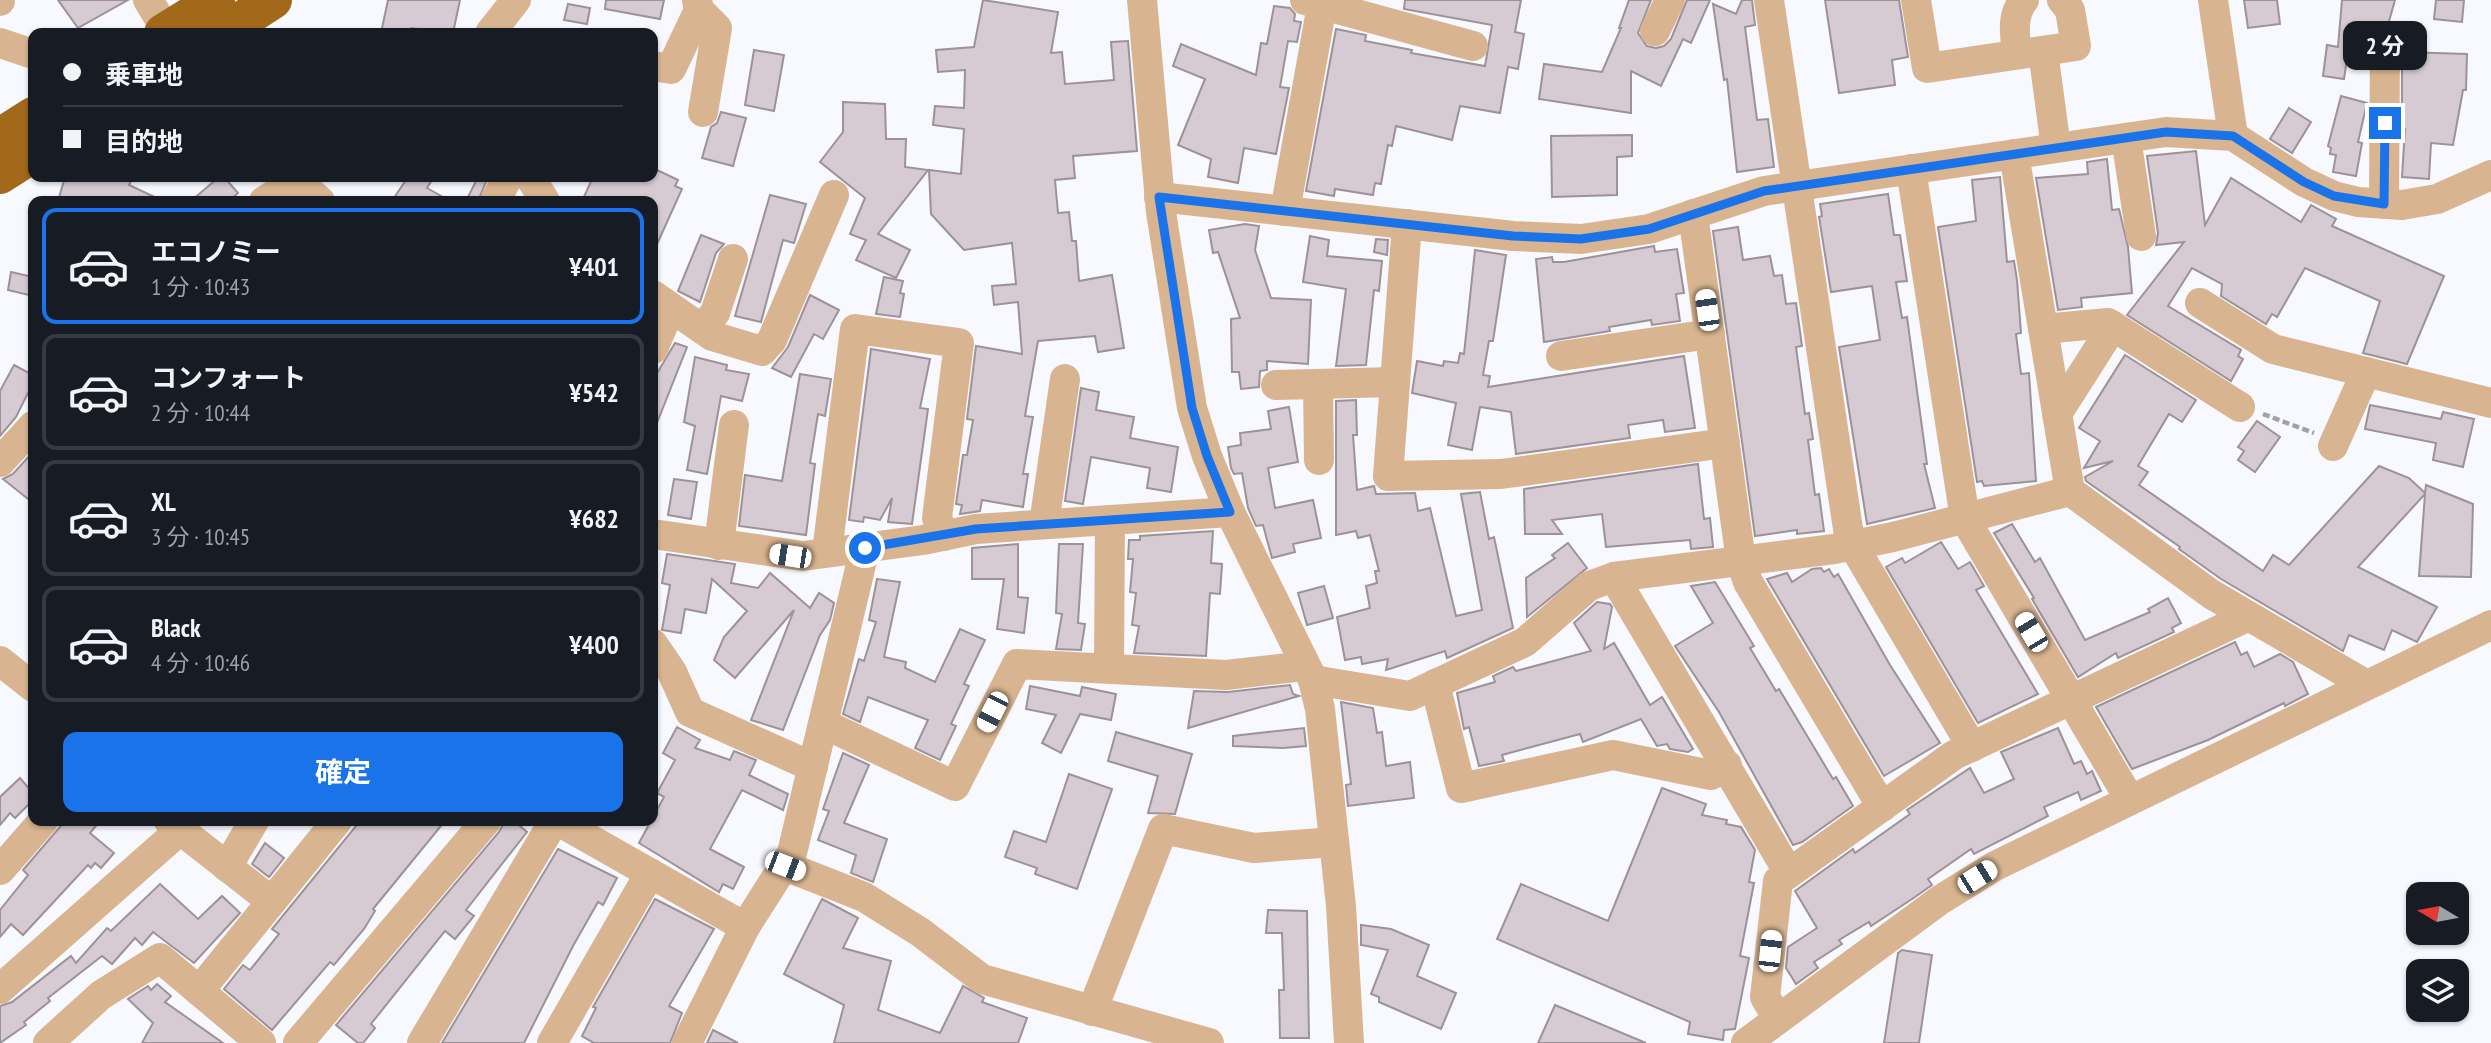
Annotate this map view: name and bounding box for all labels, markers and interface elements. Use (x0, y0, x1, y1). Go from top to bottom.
callout: 2 分 (2343, 22, 2427, 71)
text: 2 分 (2366, 31, 2404, 60)
text: 乗車地 (105, 58, 183, 91)
route end (2369, 107, 2401, 139)
text: 目的地 (105, 125, 183, 158)
icon: car (67, 235, 130, 298)
text: エコノミー (151, 235, 281, 268)
text: ¥401 (569, 250, 619, 283)
text: 1 分 · 10:43 (151, 272, 250, 301)
car (1694, 288, 1721, 332)
icon: car (67, 361, 130, 424)
text: コンフォート (151, 361, 306, 394)
text: ¥542 (569, 376, 619, 409)
text: 2 分 · 10:44 (151, 398, 250, 427)
text: XL (151, 485, 176, 518)
icon: car (67, 487, 130, 550)
text: ¥682 (569, 502, 619, 535)
text: 3 分 · 10:45 (151, 522, 250, 551)
route start (849, 532, 881, 564)
car (768, 542, 813, 570)
car (2012, 609, 2051, 655)
text: Black (151, 611, 201, 644)
icon: car (67, 613, 130, 676)
text: ¥400 (569, 628, 619, 661)
text: 4 分 · 10:46 (151, 648, 250, 677)
car (974, 689, 1011, 735)
button: 確定 (63, 732, 623, 812)
car (762, 849, 809, 883)
car (1954, 857, 2001, 897)
north arrow (2406, 882, 2469, 945)
map controls (2406, 882, 2469, 1022)
car (1758, 929, 1783, 973)
button: layers (2406, 959, 2469, 1022)

